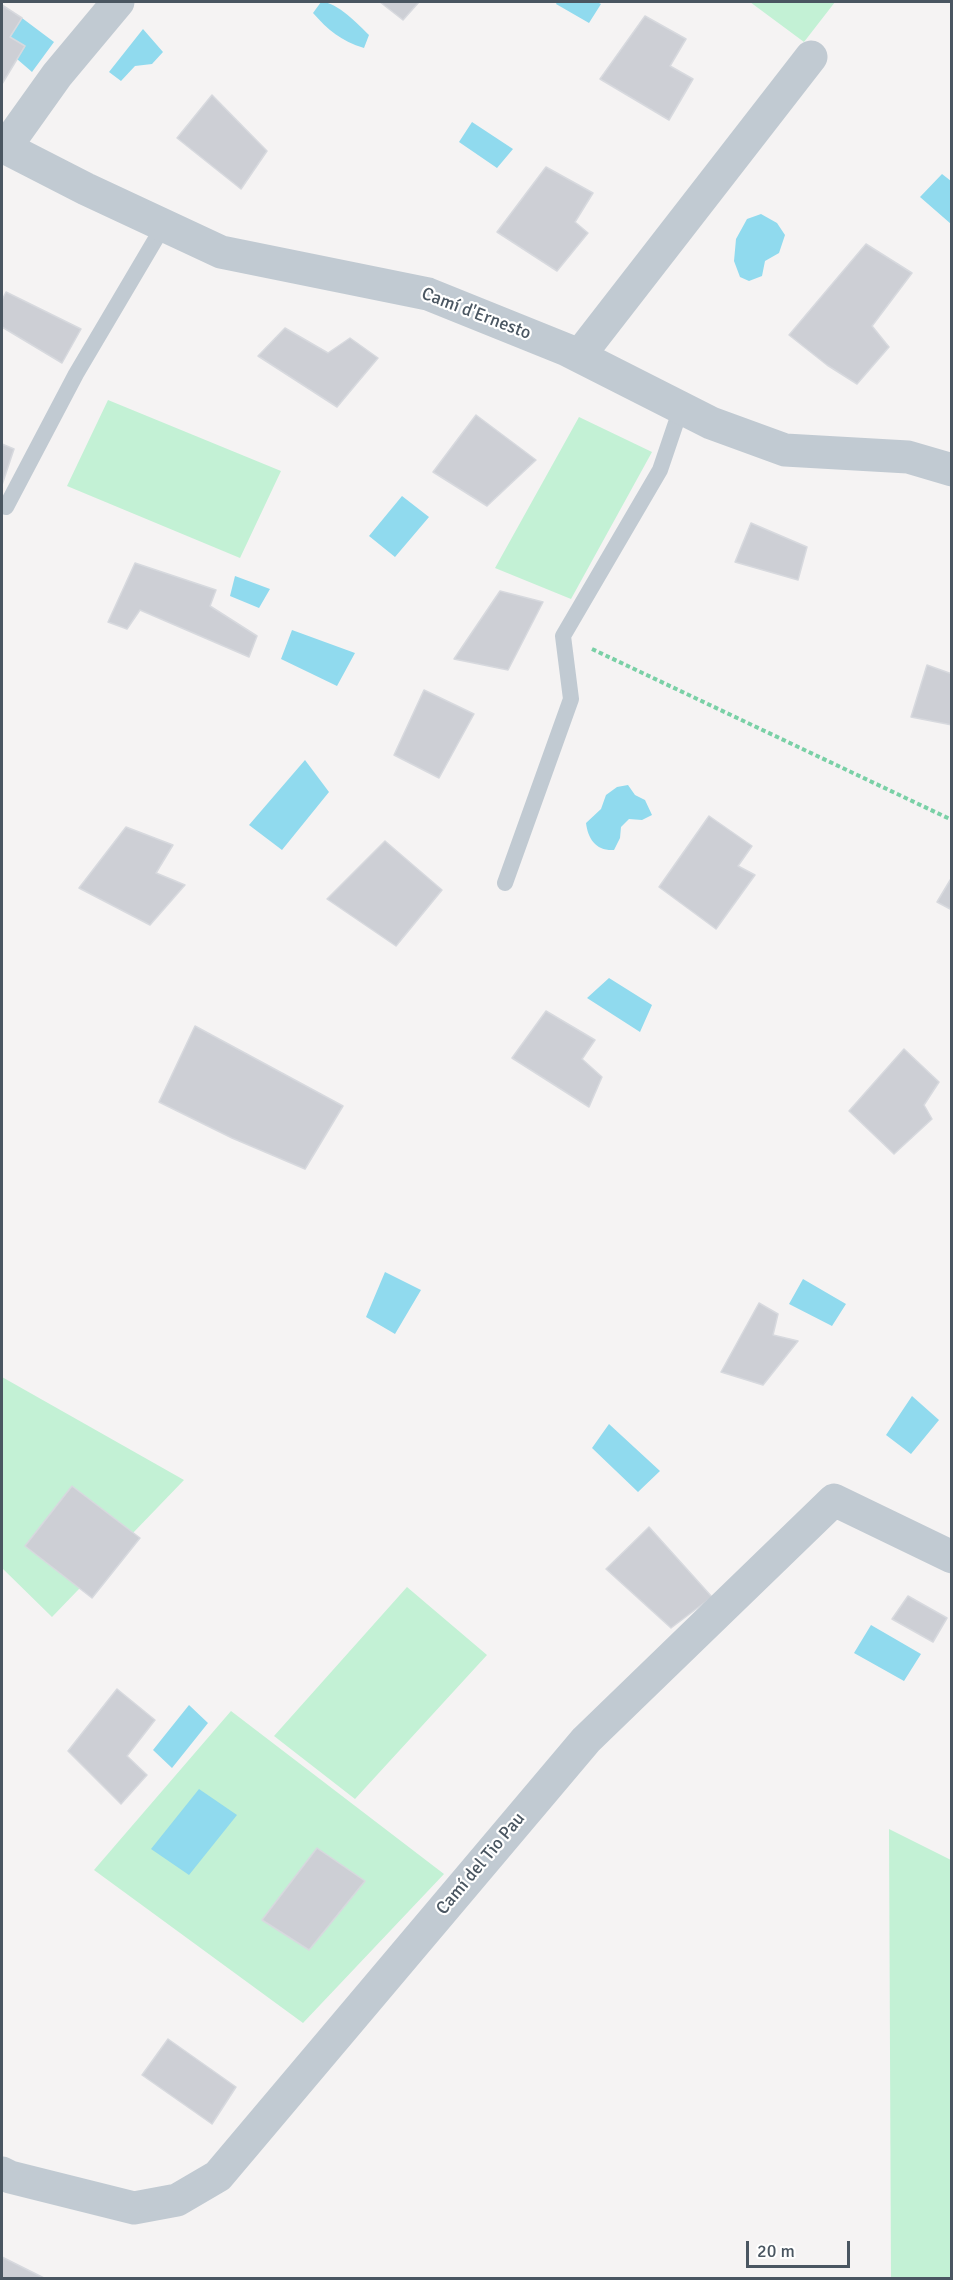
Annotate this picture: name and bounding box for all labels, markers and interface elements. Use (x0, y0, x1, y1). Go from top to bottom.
street label: Camí d'Ernesto (418, 283, 534, 345)
street label: Camí del Tio Pau (432, 1809, 530, 1919)
scale bar (749, 2229, 852, 2267)
text: 20 m (757, 2240, 795, 2262)

